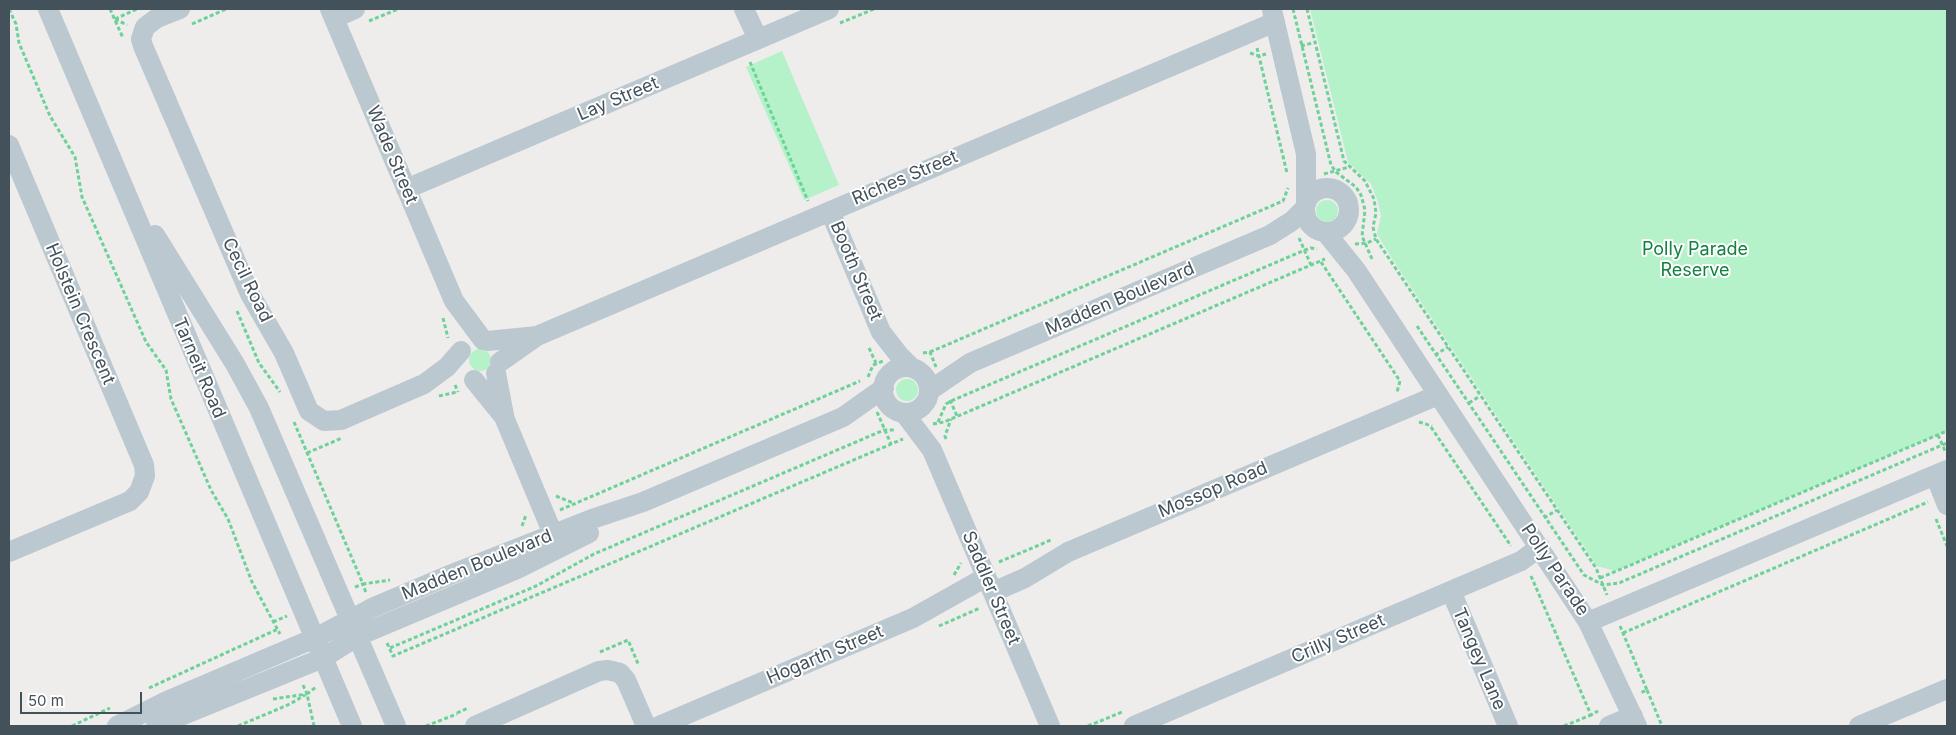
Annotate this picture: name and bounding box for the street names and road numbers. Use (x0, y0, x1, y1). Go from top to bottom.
street label: Lay Street (574, 72, 662, 126)
street label: Wade Street (362, 103, 422, 207)
street label: Riches Street (849, 146, 961, 210)
street label: Booth Street (825, 218, 887, 324)
street label: Cecil Road (217, 234, 277, 326)
street label: Holstein Crescent (41, 240, 119, 388)
street label: Madden Boulevard (1042, 258, 1198, 340)
street label: Tarneit Road (168, 314, 230, 422)
street label: Mossop Road (1155, 457, 1271, 523)
street label: Polly Parade (1516, 520, 1594, 620)
street label: Madden Boulevard (399, 525, 555, 605)
street label: Saddler Street (957, 528, 1025, 648)
street label: Tangey Lane (1448, 605, 1510, 713)
street label: Crilly Street (1288, 610, 1388, 668)
street label: Hogarth Street (763, 621, 887, 689)

